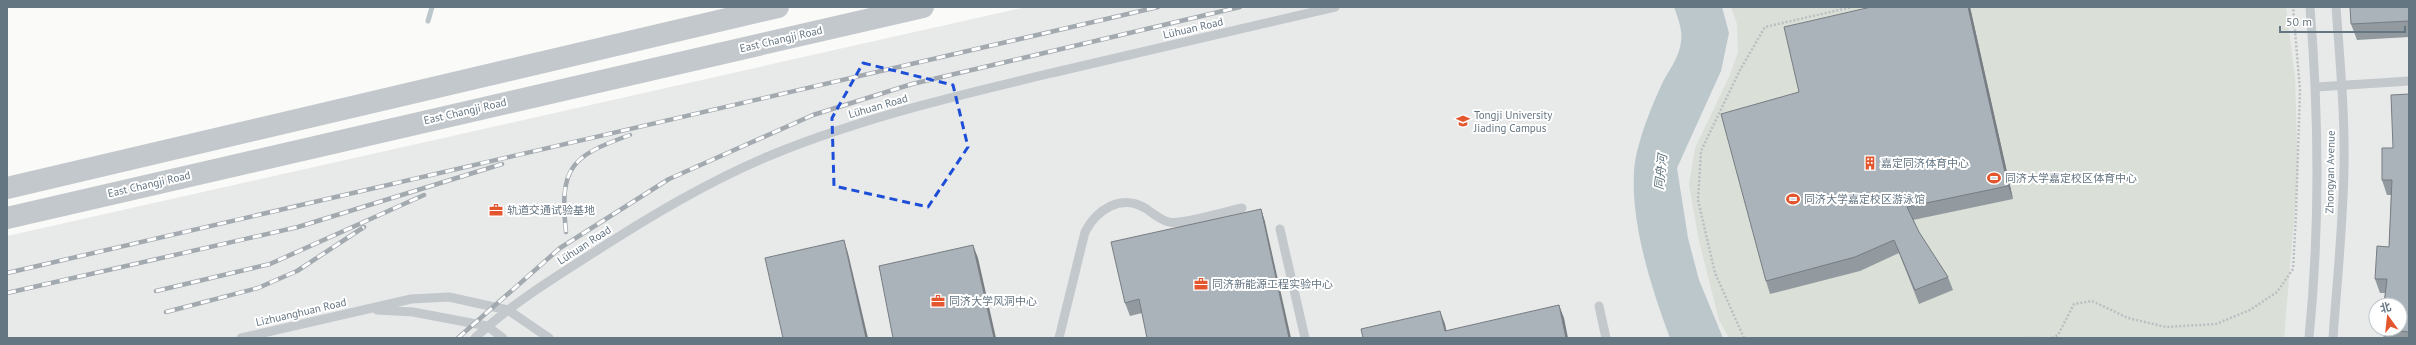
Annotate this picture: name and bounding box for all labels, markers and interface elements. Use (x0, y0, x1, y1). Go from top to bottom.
scale bar (2280, 8, 2405, 34)
street label: Lühuan Road (1162, 14, 1224, 42)
text: 50 m (2286, 14, 2312, 29)
street label: East Changji Road (738, 23, 824, 55)
street label: Lühuan Road (847, 91, 909, 121)
street label: East Changji Road (422, 95, 508, 127)
place label: Tongji University Jiading Campus (1473, 108, 1553, 135)
school or university icon: Tongji University Jiading Campus (1455, 113, 1471, 129)
street label: Zhongyan Avenue (2322, 130, 2338, 214)
water label: 同舟河 (1651, 151, 1670, 191)
building icon: 嘉定同济体育中心 (1862, 155, 1878, 171)
place label: 嘉定同济体育中心 (1881, 156, 1969, 170)
street label: East Changji Road (106, 168, 192, 200)
sports icon: 同济大学嘉定校区体育中心 (1986, 170, 2002, 186)
place label: 同济大学嘉定校区体育中心 (2005, 171, 2137, 185)
sports icon: 同济大学嘉定校区游泳馆 (1785, 191, 1801, 207)
place label: 同济大学嘉定校区游泳馆 (1804, 192, 1925, 206)
office icon: 轨道交通试验基地 (488, 202, 504, 218)
place label: 轨道交通试验基地 (507, 203, 595, 217)
street label: Lühuan Road (554, 222, 614, 268)
office icon: 同济新能源工程实验中心 (1193, 276, 1209, 292)
place label: 同济新能源工程实验中心 (1212, 277, 1333, 291)
office icon: 同济大学风洞中心 (930, 293, 946, 309)
place label: 同济大学风洞中心 (949, 294, 1037, 308)
street label: Lizhuanghuan Road (254, 295, 348, 329)
north arrow (2368, 297, 2408, 337)
text: 北 (2378, 299, 2393, 316)

